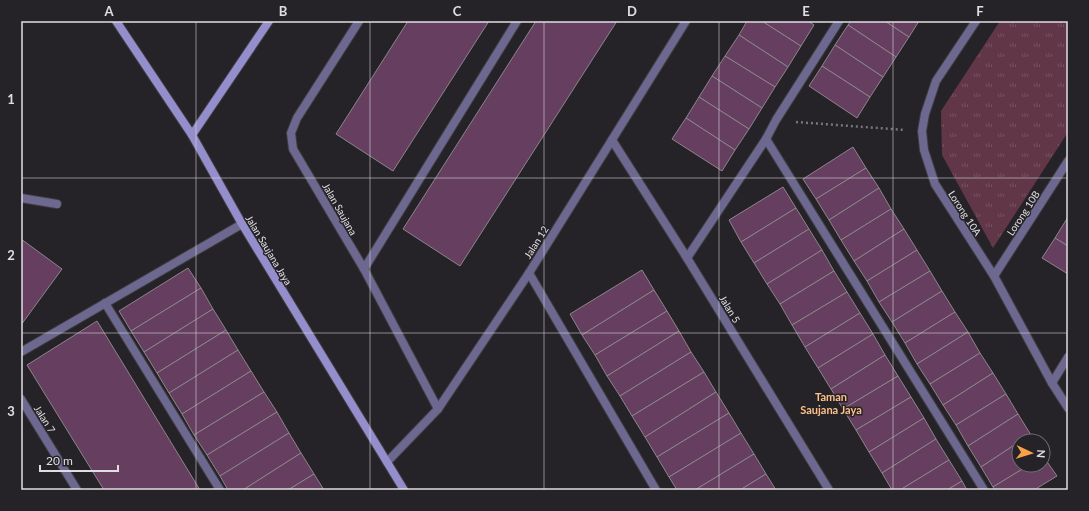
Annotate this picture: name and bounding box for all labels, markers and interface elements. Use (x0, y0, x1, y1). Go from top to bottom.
text: A (103, 3, 114, 19)
text: B (279, 3, 288, 19)
text: C (453, 3, 462, 19)
text: D (627, 3, 637, 19)
text: E (802, 3, 810, 19)
text: F (976, 3, 984, 19)
text: 1 (7, 91, 15, 107)
street label: Jalan Saujana (320, 181, 360, 237)
street label: Lorong 10A (946, 188, 984, 238)
street label: Lorong 10B (1004, 188, 1042, 238)
street label: Jalan Saujana Jaya (243, 213, 295, 287)
street label: Jalan 12 (521, 223, 551, 260)
text: 2 (7, 247, 15, 263)
street label: Jalan 5 (717, 293, 743, 325)
district label: Taman Saujana Jaya (800, 390, 862, 416)
text: 3 (7, 403, 15, 419)
street label: Jalan 7 (32, 403, 58, 435)
north arrow (1011, 433, 1051, 473)
scale bar (40, 447, 118, 473)
text: N (1035, 449, 1048, 458)
text: 20 m (46, 453, 73, 468)

